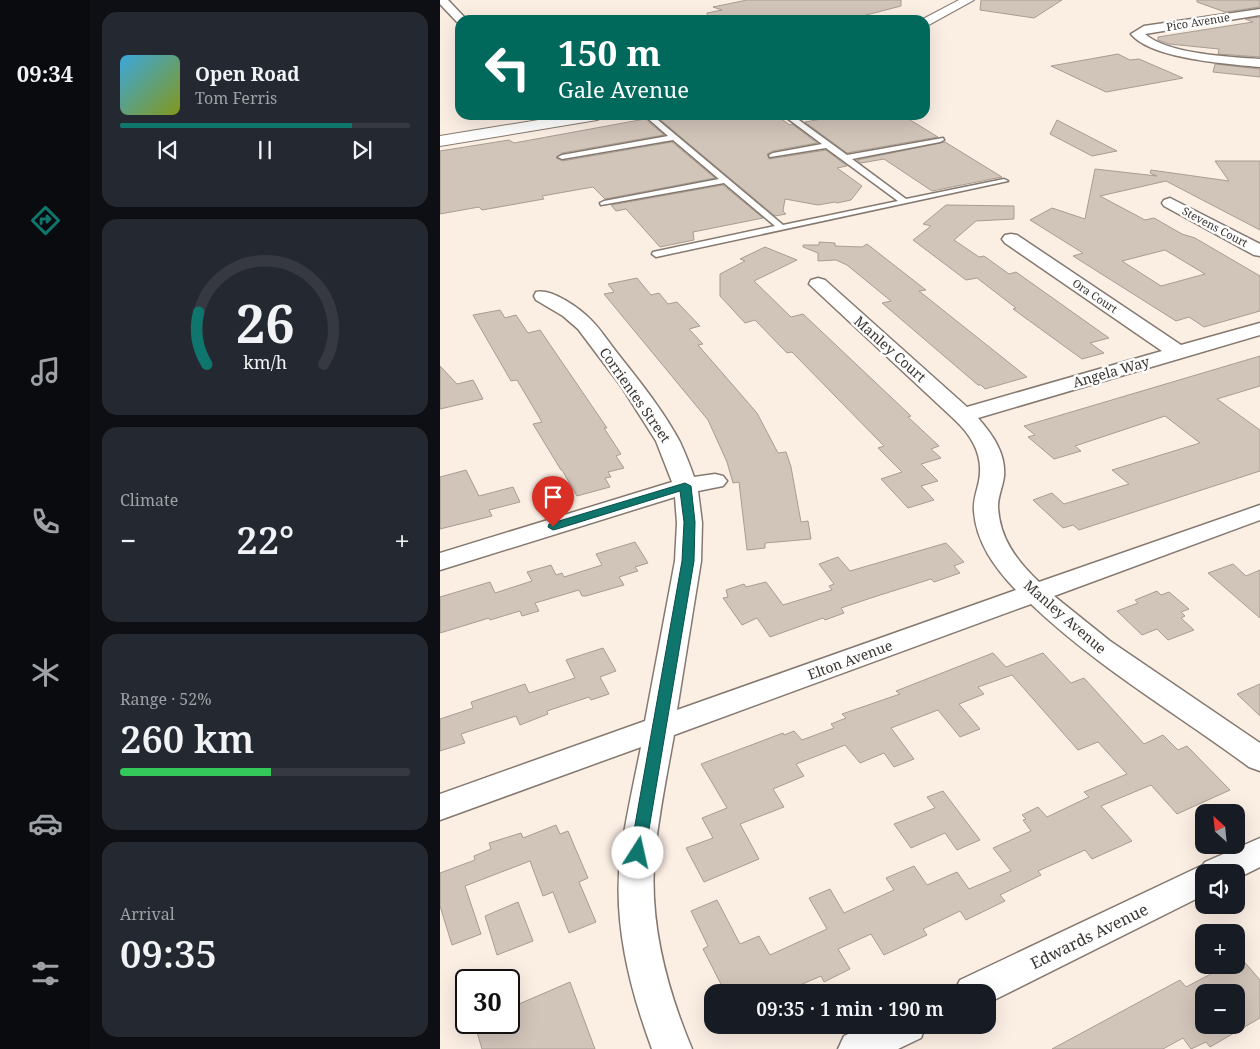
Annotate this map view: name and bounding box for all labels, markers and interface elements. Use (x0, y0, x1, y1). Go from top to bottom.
street label: Pico Avenue (1165, 9, 1231, 34)
text: 150 m (558, 29, 661, 76)
icon: left (475, 35, 540, 100)
text: 09:34 (17, 58, 73, 88)
text: Open Road (195, 61, 300, 87)
text: Gale Avenue (558, 74, 689, 104)
text: Tom Ferris (195, 87, 277, 109)
icon: previous (154, 136, 182, 164)
icon: pause (251, 136, 279, 164)
icon: next (348, 136, 376, 164)
icon: directions (28, 203, 63, 238)
street label: Stevens Court (1180, 203, 1251, 250)
street label: Ora Court (1070, 275, 1121, 316)
text: 26 (236, 287, 294, 358)
street label: Manley Court (850, 311, 930, 386)
street label: Corrientes Street (595, 343, 675, 446)
text: km/h (243, 350, 287, 374)
street label: Angela Way (1070, 351, 1152, 392)
icon: music (28, 354, 63, 389)
pin (532, 476, 574, 527)
icon: arrive (539, 483, 567, 511)
text: Climate (120, 489, 178, 511)
icon: phone (28, 504, 63, 539)
text: 22° (236, 513, 294, 565)
text: − (120, 521, 136, 559)
text: + (394, 521, 410, 559)
street label: Manley Avenue (1020, 576, 1111, 658)
street label: Elton Avenue (805, 635, 895, 684)
icon: climate (28, 655, 63, 690)
text: Range · 52% (120, 688, 212, 710)
text: 260 km (120, 712, 254, 764)
north arrow (1195, 804, 1245, 854)
map controls (1195, 804, 1245, 1034)
icon: car (28, 806, 63, 841)
position arrow (611, 826, 663, 878)
button: sound (1195, 864, 1245, 914)
street label: Edwards Avenue (1026, 898, 1152, 974)
text: Arrival (120, 903, 175, 925)
button: + (1195, 924, 1245, 974)
text: 09:35 (120, 927, 217, 979)
icon: filters (28, 956, 63, 991)
speed limit sign: 30 (455, 969, 520, 1034)
button: − (1195, 984, 1245, 1034)
text: 09:35 · 1 min · 190 m (756, 996, 944, 1022)

